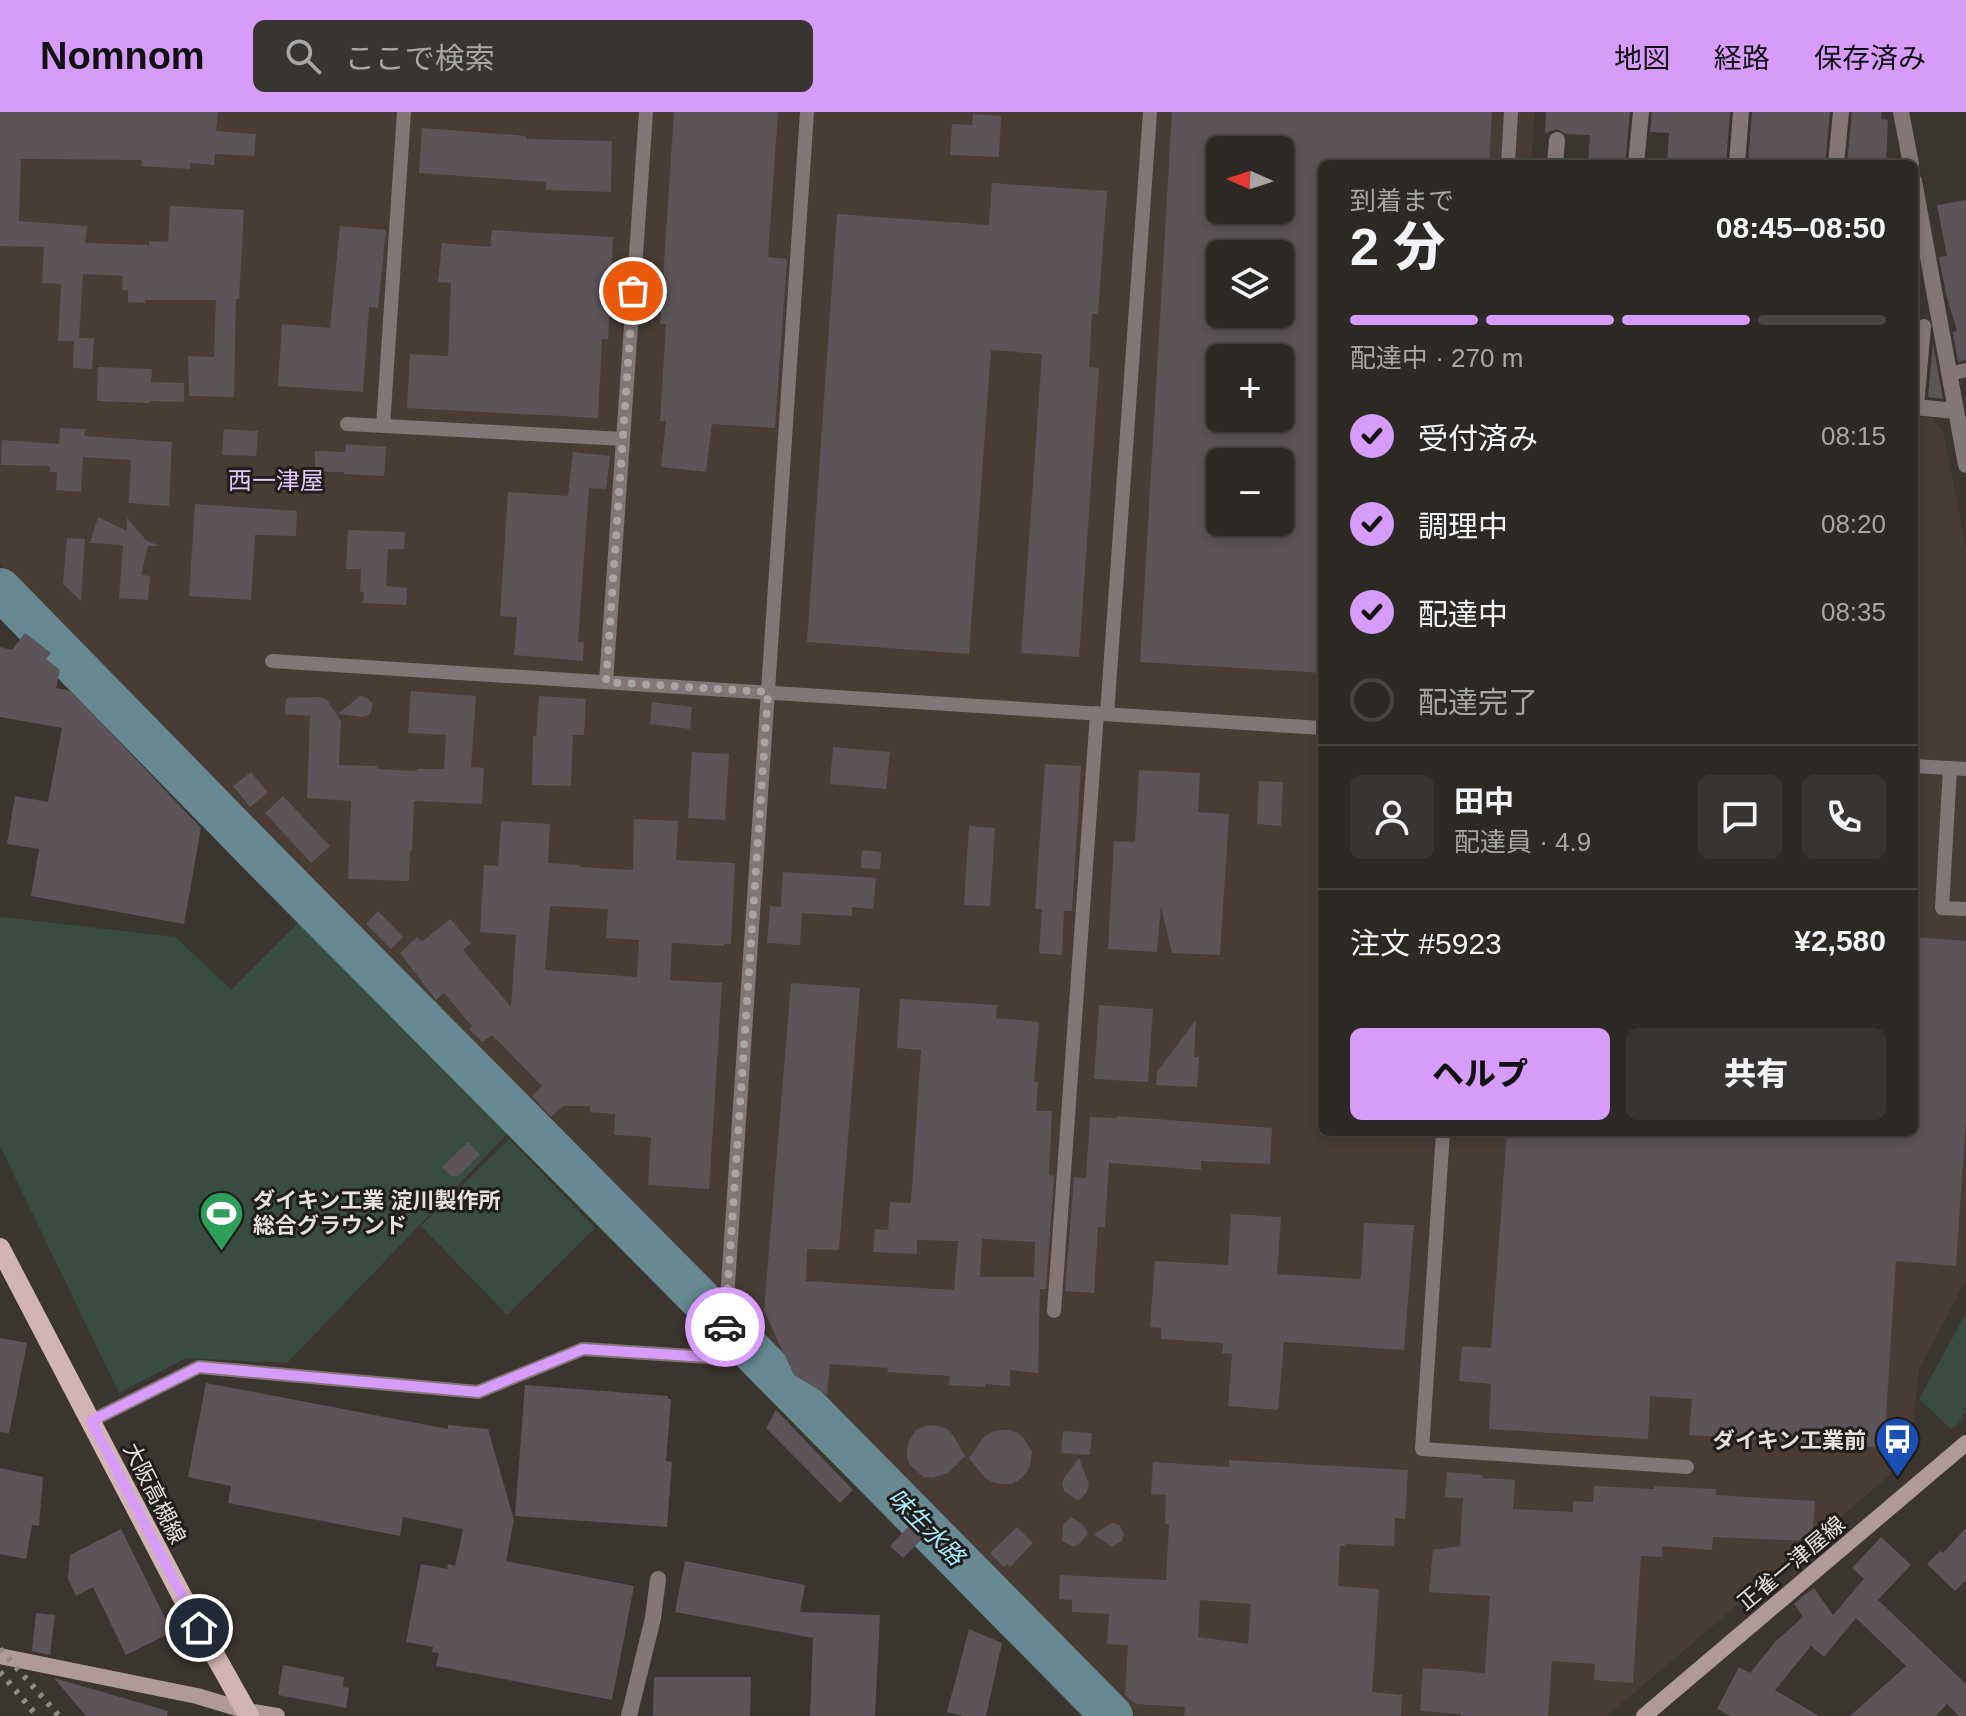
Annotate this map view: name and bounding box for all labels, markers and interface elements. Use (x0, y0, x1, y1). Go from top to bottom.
search box (253, 20, 813, 92)
icon: search (281, 34, 325, 78)
text: Nomnom (40, 35, 205, 77)
text: ここで検索 (345, 42, 495, 75)
text: 地図 (1614, 43, 1670, 74)
text: 経路 (1714, 43, 1770, 74)
text: 保存済み (1814, 43, 1926, 74)
north arrow (1206, 136, 1294, 224)
map controls (1206, 136, 1294, 536)
text: 到着まで (1350, 186, 1454, 216)
text: 08:45–08:50 (1716, 211, 1886, 244)
text: 2 分 (1350, 218, 1445, 276)
button: layers (1206, 240, 1294, 328)
pin (599, 257, 667, 325)
icon: bag (611, 269, 655, 313)
text: 配達中 · 270 m (1350, 343, 1523, 373)
button: + (1206, 344, 1294, 432)
icon: check (1350, 414, 1394, 458)
text: 08:15 (1821, 421, 1886, 451)
text: 受付済み (1418, 422, 1538, 455)
button: − (1206, 448, 1294, 536)
district label: 西一津屋 (228, 467, 324, 494)
icon: check (1350, 502, 1394, 546)
text: 08:20 (1821, 509, 1886, 539)
text: 調理中 (1418, 510, 1508, 543)
icon: check (1350, 590, 1394, 634)
text: 08:35 (1821, 597, 1886, 627)
text: 配達中 (1418, 598, 1508, 631)
text: 配達完了 (1418, 686, 1538, 719)
button: person (1350, 775, 1434, 859)
button: chat (1698, 775, 1782, 859)
button: phone (1802, 775, 1886, 859)
text: 田中 (1454, 785, 1514, 818)
text: 配達員 · 4.9 (1454, 827, 1591, 857)
text: ¥2,580 (1794, 924, 1886, 957)
text: 注文 #5923 (1350, 927, 1502, 960)
button: ヘルプ (1350, 1028, 1610, 1120)
button: 共有 (1626, 1028, 1886, 1120)
place label: ダイキン工業 淀川製作所 総合グラウンド (253, 1188, 500, 1238)
sports icon: ダイキン工業 淀川製作所 総合グラウンド (198, 1189, 246, 1252)
courier (685, 1287, 765, 1367)
icon: car (703, 1305, 747, 1349)
bus stop icon: ダイキン工業前 (1873, 1416, 1921, 1479)
place label: ダイキン工業前 (1713, 1428, 1866, 1453)
street label: 大阪高槻線 (118, 1439, 191, 1548)
water label: 味生水路 (883, 1483, 971, 1572)
street label: 正雀一津屋線 (1733, 1511, 1850, 1615)
pin (165, 1594, 233, 1662)
icon: home (177, 1606, 221, 1650)

